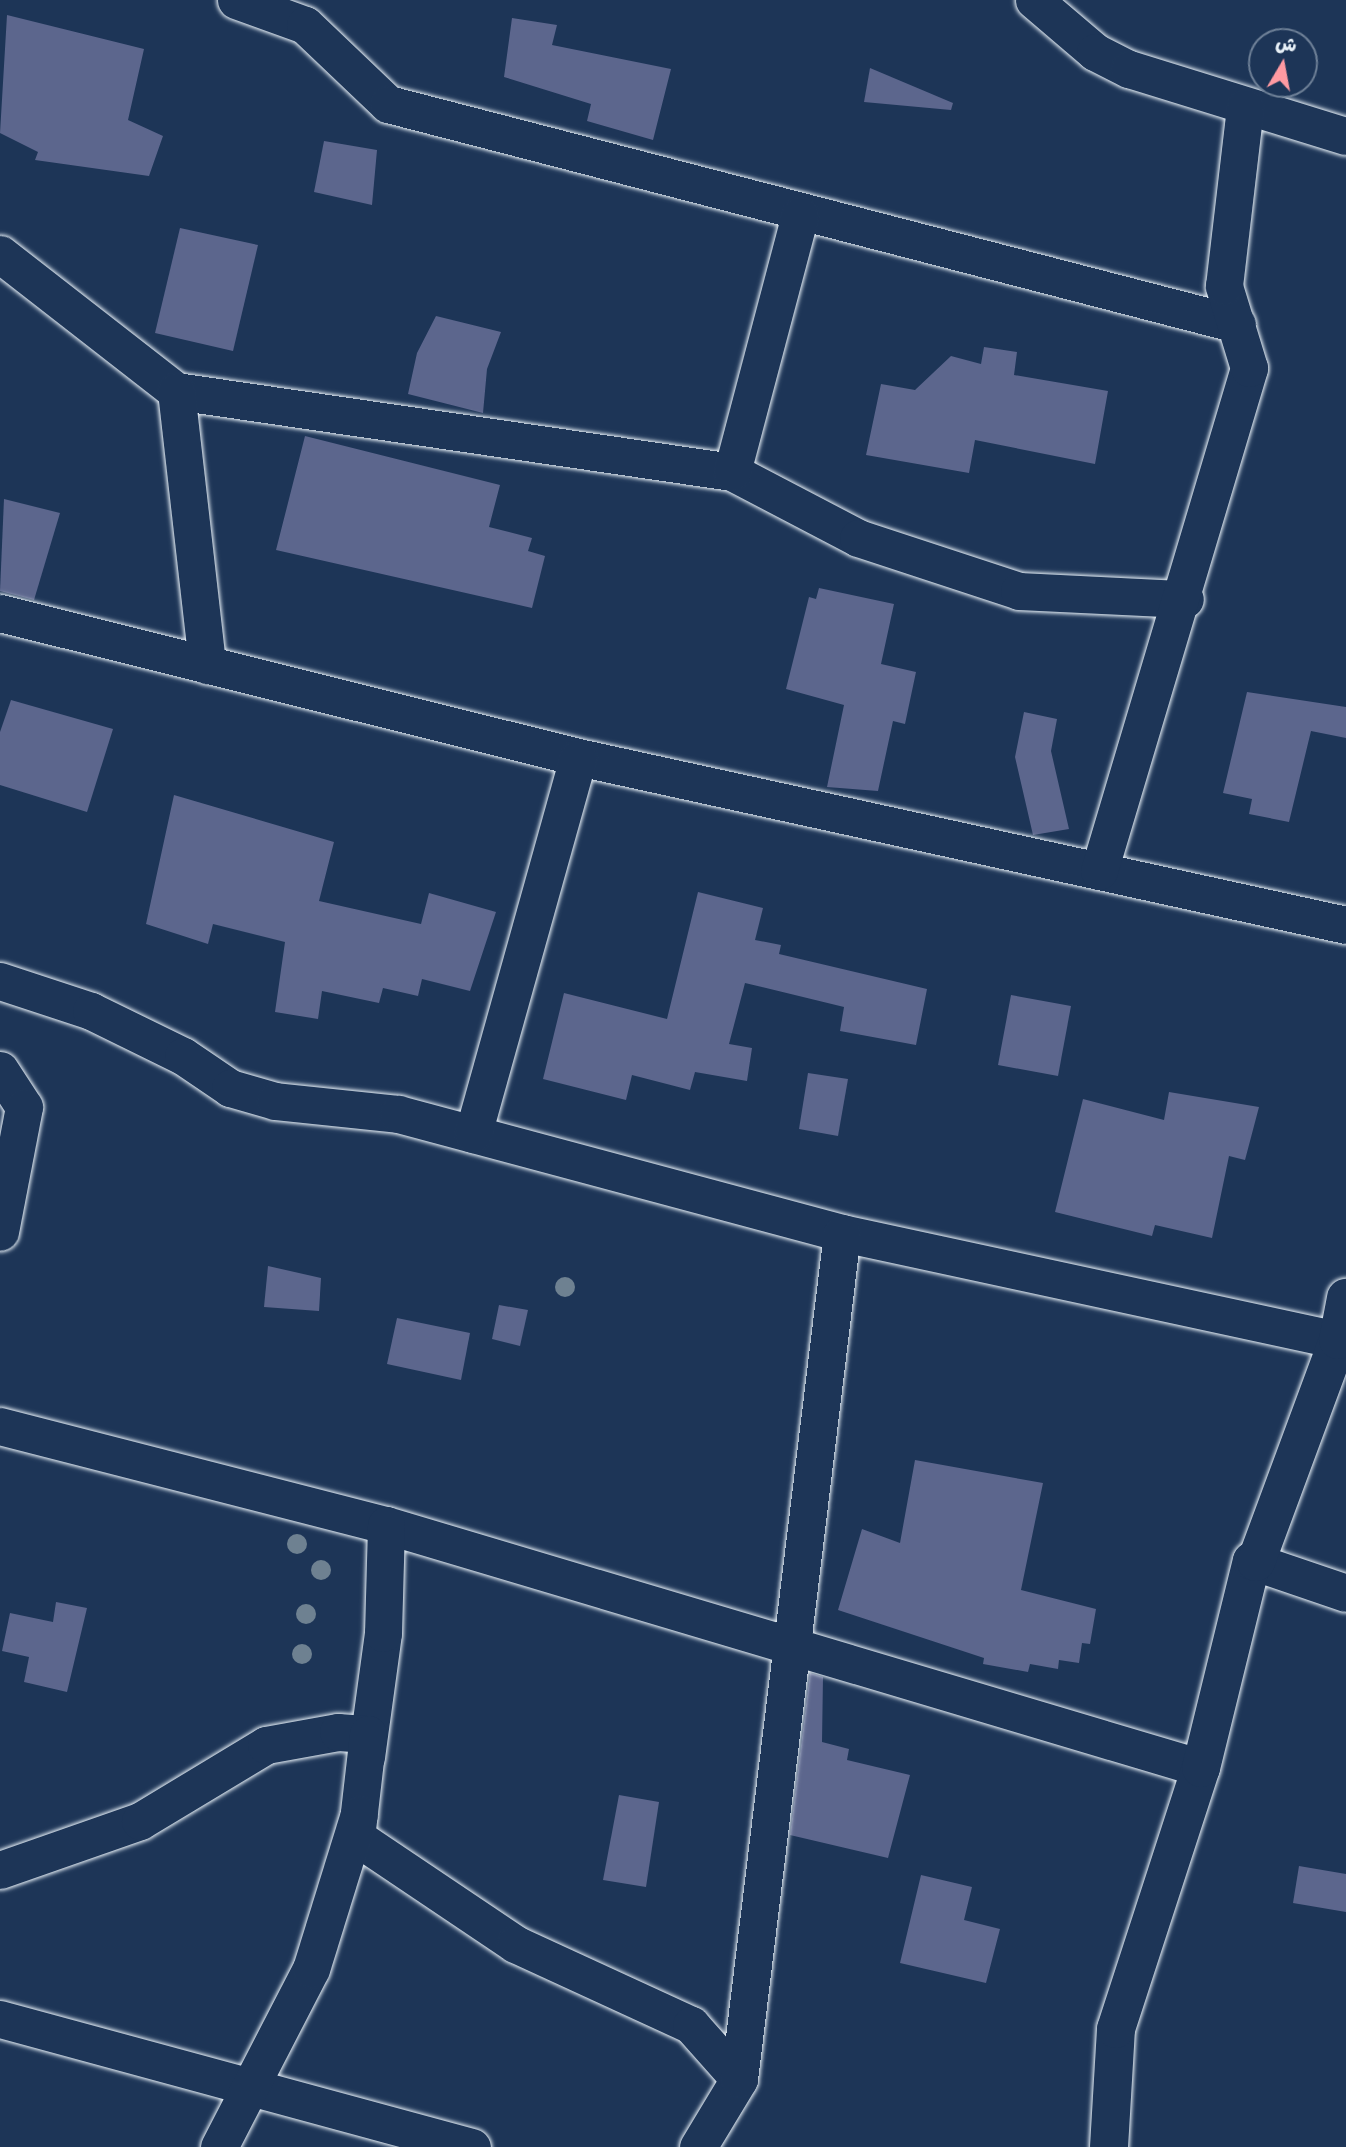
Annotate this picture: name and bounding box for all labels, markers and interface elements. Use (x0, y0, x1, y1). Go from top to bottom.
north arrow (1248, 28, 1318, 98)
text: ش (1274, 30, 1299, 58)

